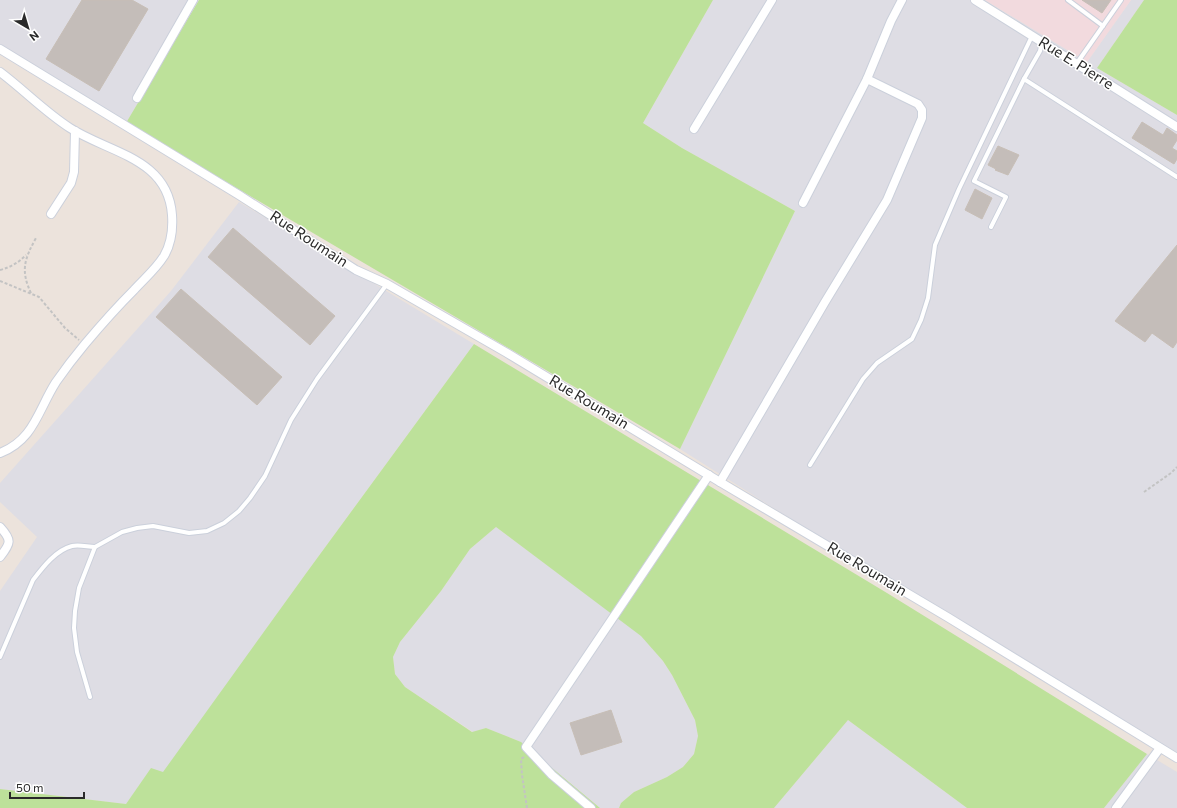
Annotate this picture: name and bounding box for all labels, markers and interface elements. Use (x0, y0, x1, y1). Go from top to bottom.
north arrow (8, 8, 48, 48)
text: N (27, 29, 42, 44)
street label: Rue E. Pierre (1036, 32, 1118, 92)
street label: Rue Roumain (267, 206, 352, 270)
street label: Rue Roumain (547, 370, 632, 432)
street label: Rue Roumain (825, 537, 910, 599)
scale bar (10, 774, 84, 800)
text: 50 m (16, 780, 44, 794)

